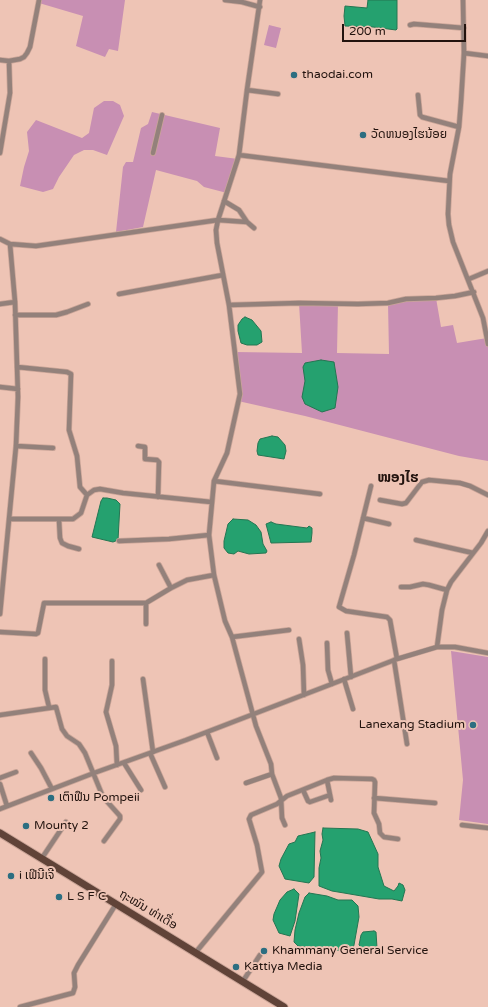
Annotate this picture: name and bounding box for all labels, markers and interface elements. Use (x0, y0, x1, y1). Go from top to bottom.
scale bar (344, 16, 468, 42)
text: 200 m (349, 24, 386, 38)
place label: thaodai.com (302, 68, 373, 82)
marker: thaodai.com (289, 70, 299, 80)
place label: ວັດຫນອງໄຮນ້ອຍ (371, 128, 447, 142)
marker: ວັດຫນອງໄຮນ້ອຍ (358, 130, 368, 140)
district label: ໜອງໄຮ (378, 470, 418, 486)
place label: Lanexang Stadium (359, 718, 465, 732)
marker: Lanexang Stadium (468, 720, 478, 730)
place label: ເຕົາຟືນ Pompeii (59, 791, 140, 805)
marker: ເຕົາຟືນ Pompeii (46, 793, 56, 803)
place label: Mounty 2 (34, 819, 89, 833)
marker: Mounty 2 (21, 821, 31, 831)
place label: i ເຟີນີເຈີ (19, 869, 54, 883)
marker: i ເຟີນີເຈີ (6, 871, 16, 881)
street label: ຖະໝົນ ທ່າເດື່ອ (116, 887, 180, 933)
place label: L S F C (67, 890, 106, 904)
marker: L S F C (54, 892, 64, 902)
place label: Khammany General Service (272, 944, 428, 958)
marker: Khammany General Service (259, 946, 269, 956)
place label: Kattiya Media (244, 960, 323, 974)
marker: Kattiya Media (231, 962, 241, 972)

